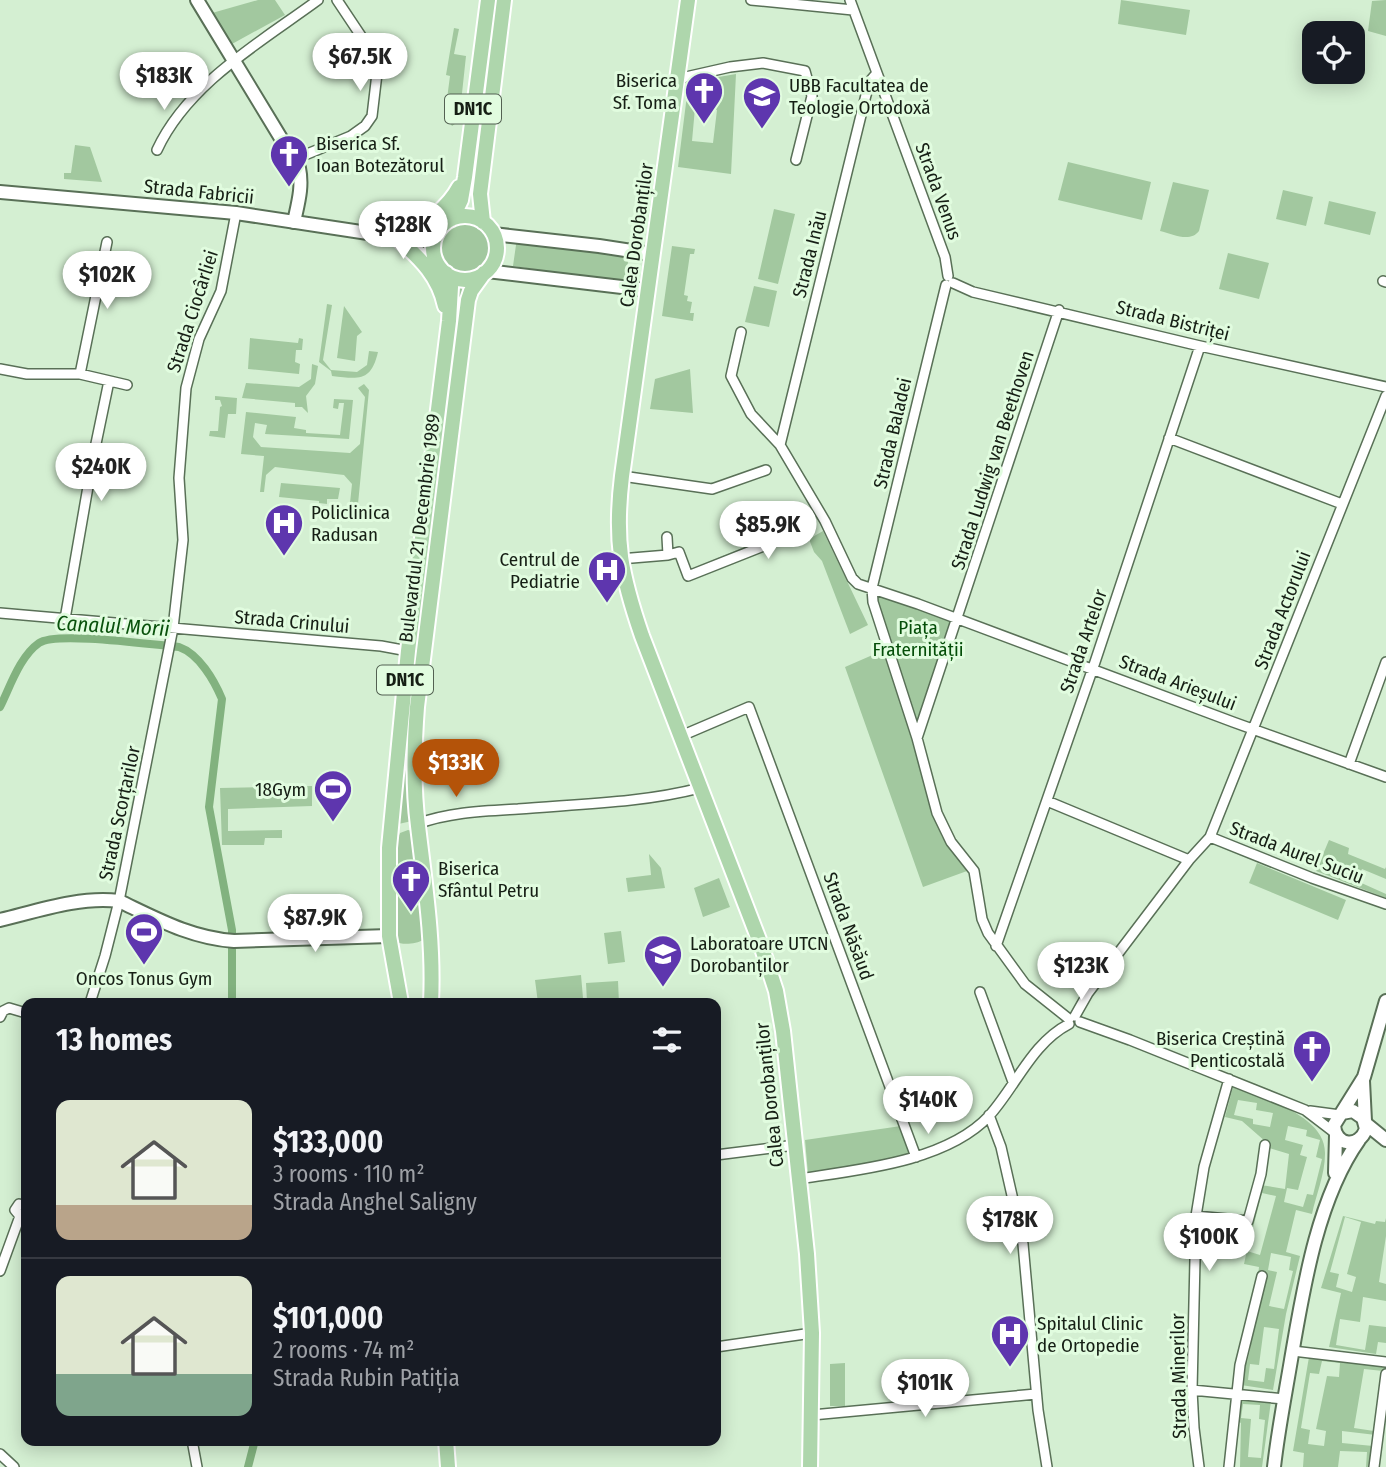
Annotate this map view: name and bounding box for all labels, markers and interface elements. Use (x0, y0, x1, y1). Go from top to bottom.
map controls (1302, 21, 1365, 84)
button: locate (1302, 21, 1365, 84)
pin: $67.5K (303, 34, 417, 93)
text: $67.5K (328, 42, 392, 70)
pin: $183K (115, 52, 213, 112)
text: $183K (136, 61, 192, 89)
place label: Biserica Sf. Toma (613, 69, 677, 114)
church icon: Biserica Sf. Toma (683, 70, 725, 125)
place label: UBB Facultatea de Teologie Ortodoxă (789, 74, 930, 119)
school or university icon: UBB Facultatea de Teologie Ortodoxă (741, 75, 783, 130)
road number: DN1C (445, 94, 501, 124)
place label: Biserica Sf. Ioan Botezătorul (316, 132, 444, 177)
church icon: Biserica Sf. Ioan Botezătorul (268, 133, 310, 188)
street label: Strada Venus (910, 140, 967, 243)
street label: Calea Dorobanților (615, 161, 658, 309)
street label: Strada Fabricii (143, 174, 255, 209)
pin: $128K (354, 202, 452, 261)
street label: Strada Inău (788, 208, 831, 300)
text: $128K (375, 210, 431, 238)
street label: Strada Ciocârliei (162, 247, 223, 375)
pin: $102K (58, 252, 156, 311)
text: $102K (79, 260, 135, 288)
street label: Strada Bistriței (1114, 295, 1232, 346)
street label: Strada Ludwig van Beethoven (946, 348, 1039, 573)
street label: Strada Baladei (869, 375, 916, 491)
street label: Bulevardul 21 Decembrie 1989 (394, 412, 445, 644)
pin: $240K (52, 444, 150, 503)
text: $240K (71, 452, 131, 480)
place label: Policlinica Radusan (311, 501, 390, 546)
hospital icon: Policlinica Radusan (263, 502, 305, 557)
pin: $85.9K (711, 502, 825, 561)
text: $85.9K (736, 510, 800, 538)
place label: Centrul de Pediatrie (499, 548, 580, 593)
street label: Strada Actorului (1249, 548, 1316, 673)
hospital icon: Centrul de Pediatrie (586, 549, 628, 604)
street label: Strada Artelor (1055, 586, 1112, 696)
street label: Strada Crinului (233, 605, 350, 638)
water label: Canalul Morii (56, 610, 171, 642)
park label: Piața Fraternității (873, 616, 963, 661)
street label: Strada Arieșului (1116, 650, 1240, 715)
road number: DN1C (377, 666, 433, 694)
pin: $133K (407, 740, 505, 799)
street label: Strada Scorțarilor (94, 743, 145, 883)
text: $133K (428, 748, 484, 776)
sports icon: 18Gym (312, 768, 354, 823)
place label: 18Gym (255, 778, 306, 801)
street label: Strada Aurel Suciu (1226, 816, 1367, 889)
place label: Biserica Sfântul Petru (438, 857, 539, 902)
church icon: Biserica Sfântul Petru (390, 858, 432, 913)
street label: Strada Năsăud (818, 869, 879, 983)
pin: $87.9K (258, 894, 372, 954)
text: $87.9K (283, 903, 347, 931)
sports icon: Oncos Tonus Gym (123, 911, 165, 966)
place label: Laboratoare UTCN Dorobanților (690, 932, 829, 977)
school or university icon: Laboratoare UTCN Dorobanților (642, 933, 684, 988)
pin: $123K (1032, 942, 1130, 1002)
text: $123K (1053, 951, 1109, 979)
place label: Oncos Tonus Gym (76, 967, 212, 990)
icon: filters (648, 1021, 686, 1059)
street label: Calea Dorobanților (750, 1021, 789, 1168)
text: 13 homes (56, 1022, 172, 1058)
place label: Biserica Creștină Penticostală (1156, 1027, 1285, 1072)
church icon: Biserica Creștină Penticostală (1291, 1028, 1333, 1083)
pin: $140K (879, 1076, 977, 1136)
text: $140K (899, 1085, 957, 1113)
text: $133,000 (273, 1124, 383, 1160)
icon: home (112, 1128, 196, 1212)
text: 3 rooms · 110 m² (273, 1160, 424, 1188)
text: Strada Anghel Saligny (273, 1188, 477, 1216)
pin: $178K (961, 1196, 1059, 1256)
text: $178K (982, 1205, 1038, 1233)
pin: $100K (1160, 1214, 1258, 1273)
text: $100K (1180, 1222, 1238, 1250)
text: $101,000 (273, 1300, 383, 1336)
icon: home (112, 1304, 196, 1388)
place label: Spitalul Clinic de Ortopedie (1037, 1312, 1143, 1357)
hospital icon: Spitalul Clinic de Ortopedie (989, 1313, 1031, 1368)
street label: Strada Minerilor (1166, 1313, 1191, 1439)
text: 2 rooms · 74 m² (273, 1336, 414, 1364)
pin: $101K (876, 1360, 974, 1419)
text: Strada Rubin Patiția (273, 1364, 460, 1392)
text: $101K (897, 1368, 953, 1396)

